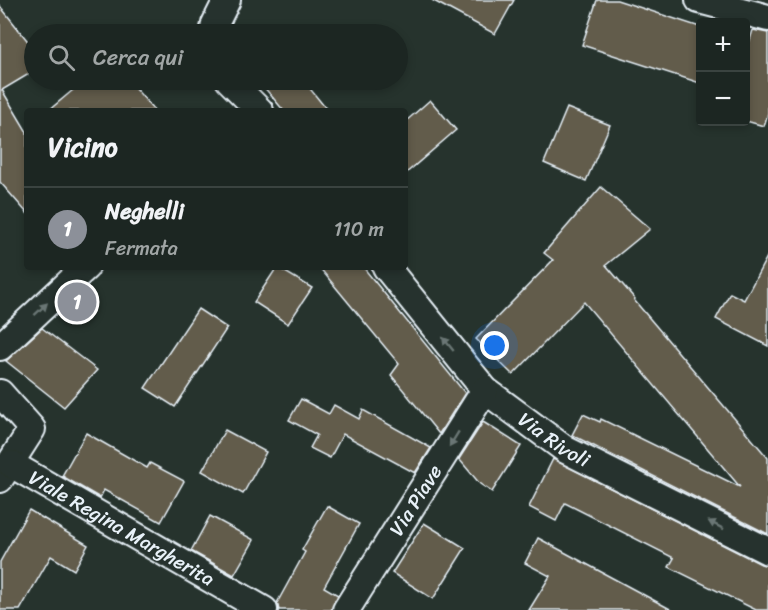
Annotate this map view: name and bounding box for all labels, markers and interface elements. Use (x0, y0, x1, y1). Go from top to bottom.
map controls (696, 18, 750, 126)
button: + (696, 18, 750, 72)
search box (24, 24, 408, 90)
text: Cerca qui (93, 38, 183, 77)
icon: search (45, 41, 78, 74)
button: − (696, 72, 750, 126)
text: Vicino (48, 124, 118, 170)
text: Neghelli (105, 192, 184, 231)
text: 1 (63, 212, 72, 247)
text: 110 m (334, 212, 384, 247)
text: Fermata (105, 231, 178, 266)
pin: 1 (58, 280, 97, 324)
one-way arrow (33, 302, 48, 316)
your location (480, 331, 509, 360)
one-way arrow (442, 336, 455, 352)
street label: Via Rivoli (510, 402, 597, 477)
one-way arrow (449, 431, 460, 447)
street label: Via Piave (379, 457, 451, 543)
street label: Viale Regina Margherita (22, 460, 222, 596)
one-way arrow (707, 520, 724, 530)

